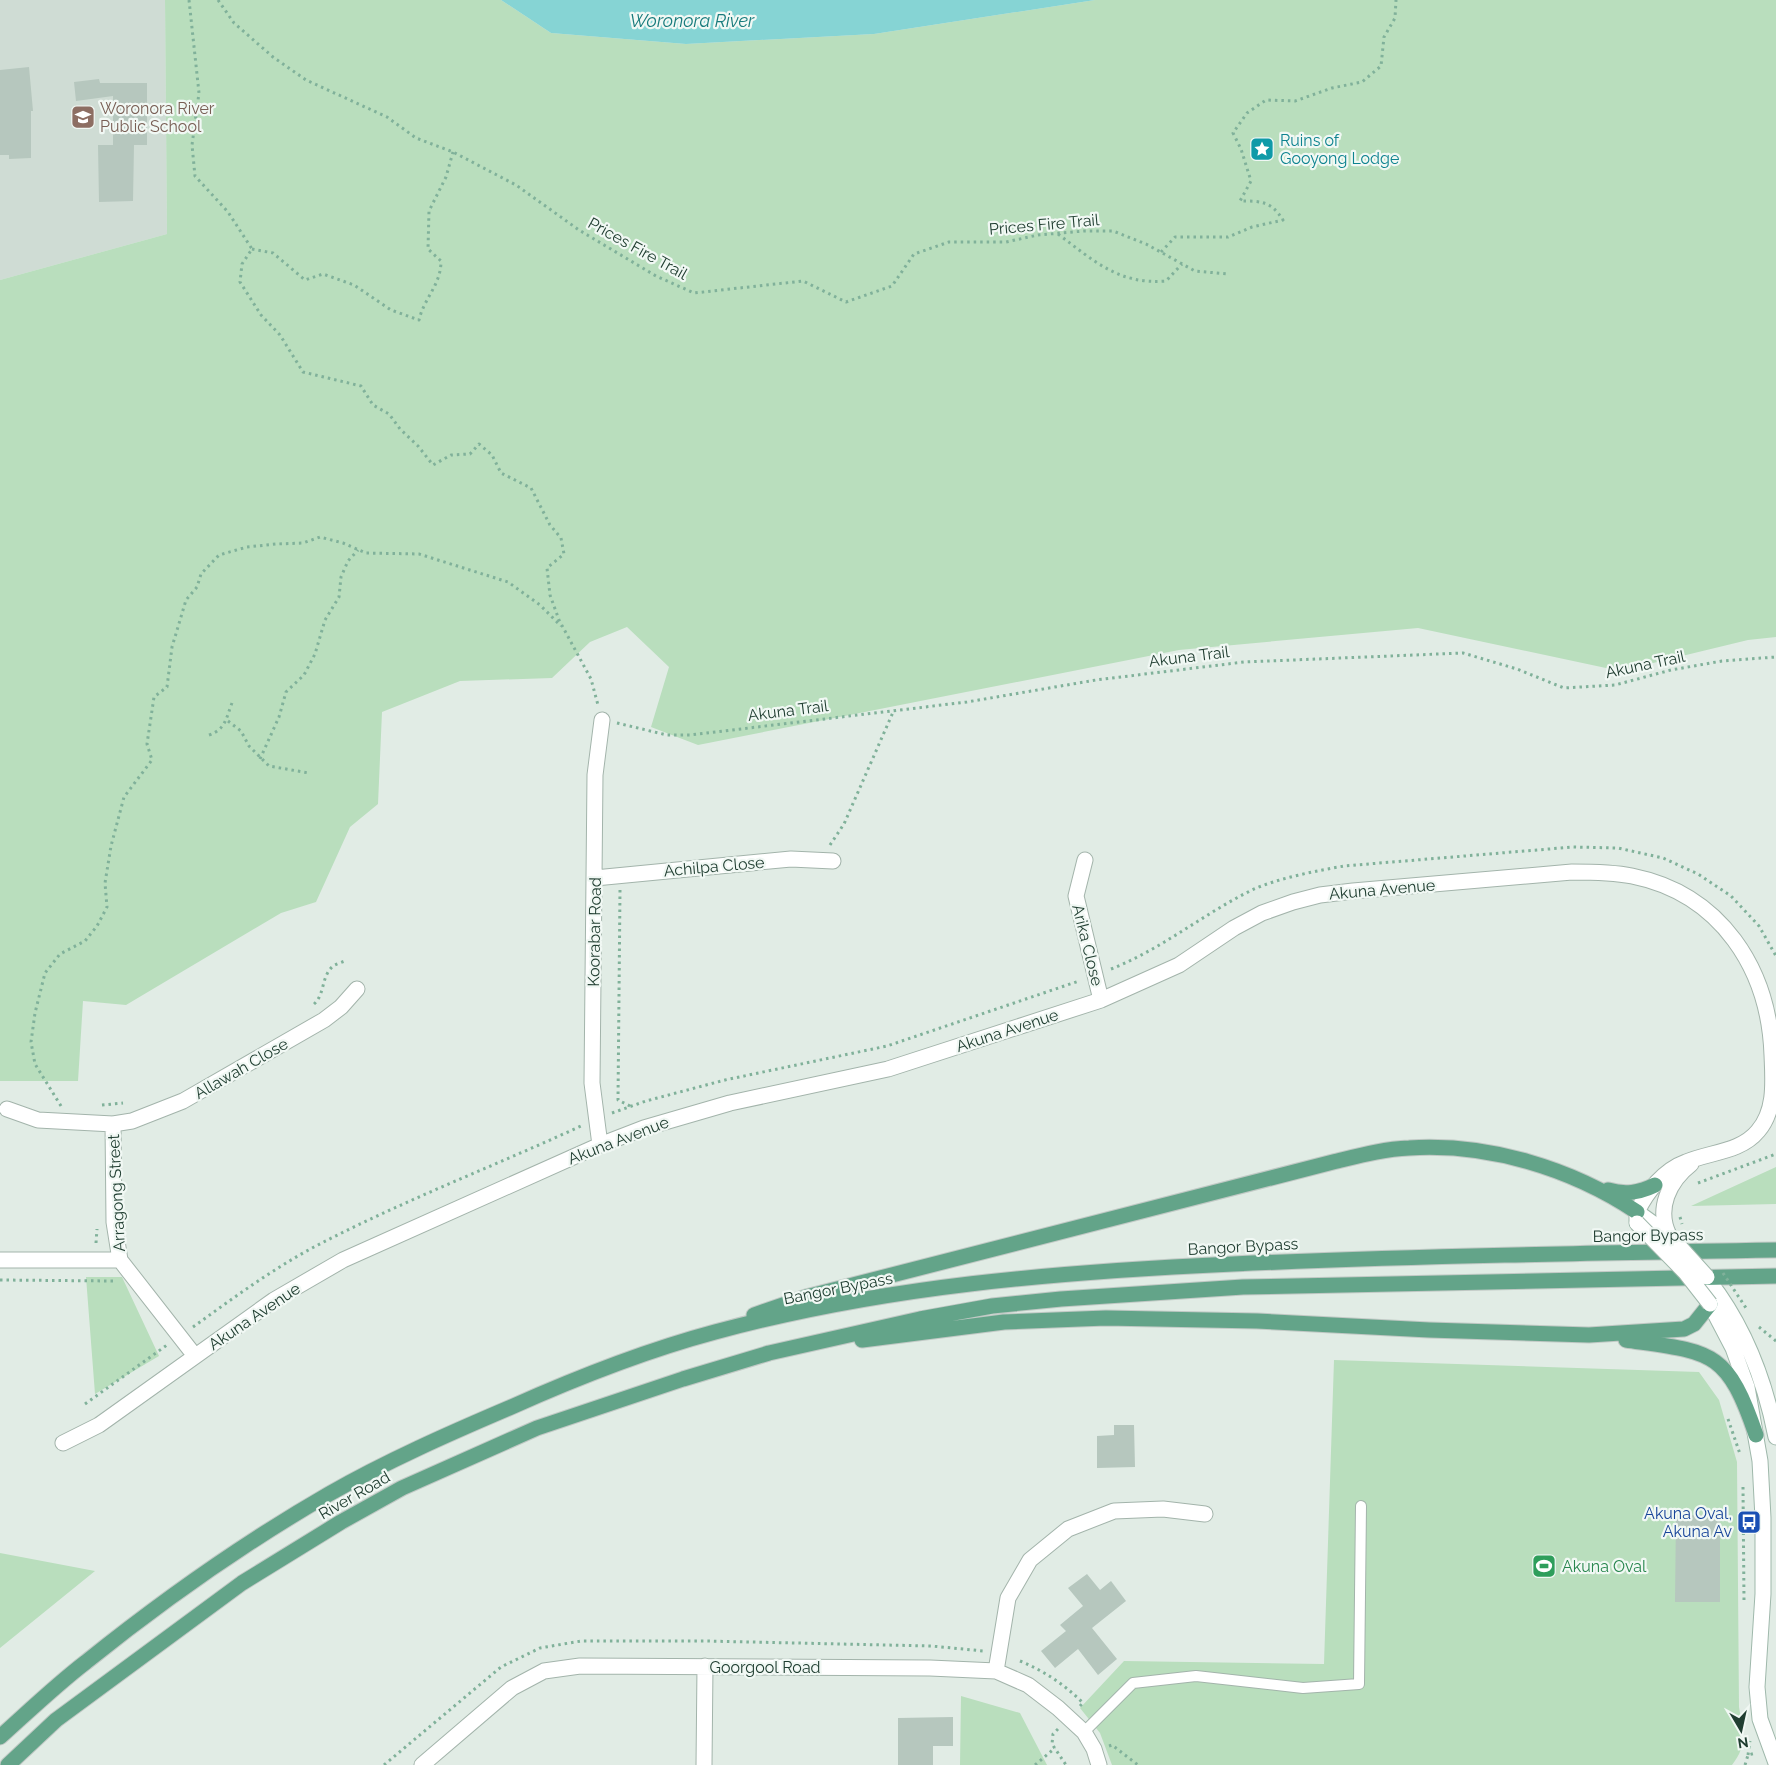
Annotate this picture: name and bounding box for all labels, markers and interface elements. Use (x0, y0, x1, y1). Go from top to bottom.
water label: Woronora River (630, 10, 755, 31)
place label: Woronora River Public School (100, 99, 215, 136)
school or university icon: Woronora River Public School (70, 104, 96, 130)
place label: Ruins of Gooyong Lodge (1280, 131, 1399, 168)
place icon: Ruins of Gooyong Lodge (1249, 136, 1275, 162)
street label: Prices Fire Trail (988, 210, 1101, 239)
street label: Prices Fire Trail (585, 213, 691, 284)
street label: Akuna Trail (1148, 642, 1231, 671)
street label: Akuna Trail (1604, 647, 1687, 682)
street label: Akuna Trail (747, 696, 830, 725)
street label: Achilpa Close (663, 853, 765, 880)
street label: Akuna Avenue (1328, 875, 1436, 904)
street label: Koorabar Road (584, 877, 605, 987)
street label: Arika Close (1068, 902, 1107, 988)
street label: Akuna Avenue (954, 1005, 1061, 1056)
street label: Allawah Close (191, 1034, 291, 1103)
street label: Akuna Avenue (565, 1113, 671, 1168)
street label: Arragong Street (104, 1133, 129, 1252)
street label: Bangor Bypass (1592, 1225, 1704, 1246)
street label: Bangor Bypass (1187, 1234, 1299, 1259)
street label: Bangor Bypass (782, 1269, 895, 1308)
street label: Akuna Avenue (205, 1279, 304, 1354)
street label: River Road (315, 1467, 393, 1523)
place label: Akuna Oval, Akuna Av (1644, 1504, 1732, 1541)
bus stop icon: Akuna Oval, Akuna Av (1736, 1509, 1762, 1535)
sports icon: Akuna Oval (1531, 1553, 1557, 1579)
place label: Akuna Oval (1562, 1557, 1647, 1576)
street label: Goorgool Road (709, 1658, 821, 1677)
north arrow (1716, 1705, 1766, 1755)
text: N (1737, 1734, 1750, 1752)

